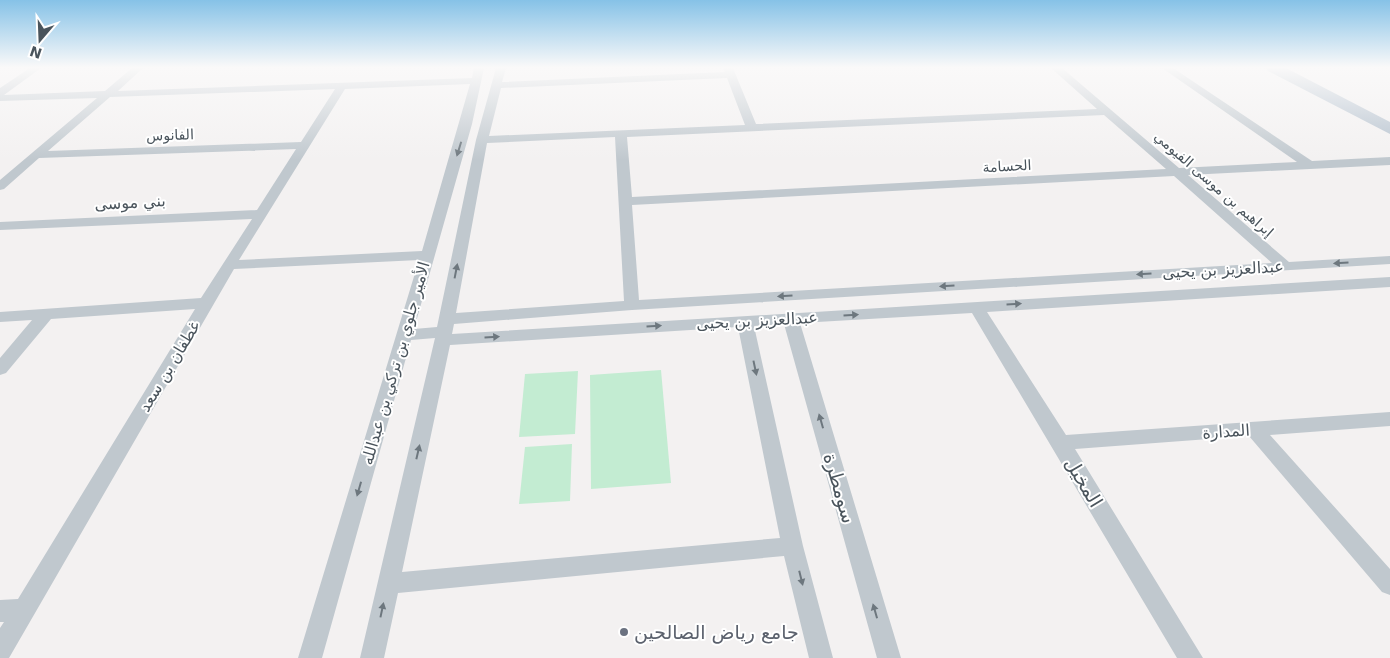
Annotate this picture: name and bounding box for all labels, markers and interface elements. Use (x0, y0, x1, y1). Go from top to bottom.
north arrow (15, 15, 65, 65)
text: N (28, 43, 44, 62)
street label: الفانوس (146, 126, 194, 145)
street label: إبراهيم بن موسى الفيومي (1151, 128, 1277, 241)
one-way arrow (454, 141, 462, 156)
street label: الحسامة (982, 157, 1032, 175)
street label: بني موسى (94, 191, 166, 215)
street label: عبدالعزيز بن يحيى (1162, 257, 1284, 283)
street label: الأمير جلوي بن تركي بن عبدالله (356, 259, 435, 467)
one-way arrow (1333, 259, 1349, 267)
one-way arrow (452, 263, 460, 278)
one-way arrow (1136, 270, 1152, 278)
one-way arrow (939, 282, 955, 290)
one-way arrow (777, 292, 793, 300)
one-way arrow (1006, 300, 1022, 308)
street label: عبدالعزيز بن يحيى (696, 308, 818, 334)
one-way arrow (844, 310, 860, 318)
street label: غطفان بن سعد (135, 317, 205, 416)
one-way arrow (647, 322, 663, 330)
one-way arrow (484, 333, 500, 341)
one-way arrow (752, 361, 760, 377)
one-way arrow (816, 414, 824, 429)
street label: المدارة (1202, 420, 1250, 444)
one-way arrow (414, 444, 422, 459)
street label: سومطرة (819, 450, 860, 526)
street label: المخيل (1061, 453, 1107, 511)
one-way arrow (354, 482, 362, 497)
one-way arrow (797, 571, 805, 586)
one-way arrow (378, 603, 386, 618)
one-way arrow (871, 604, 879, 619)
place label: جامع رياض الصالحين (634, 621, 799, 644)
marker: جامع رياض الصالحين (618, 626, 630, 638)

